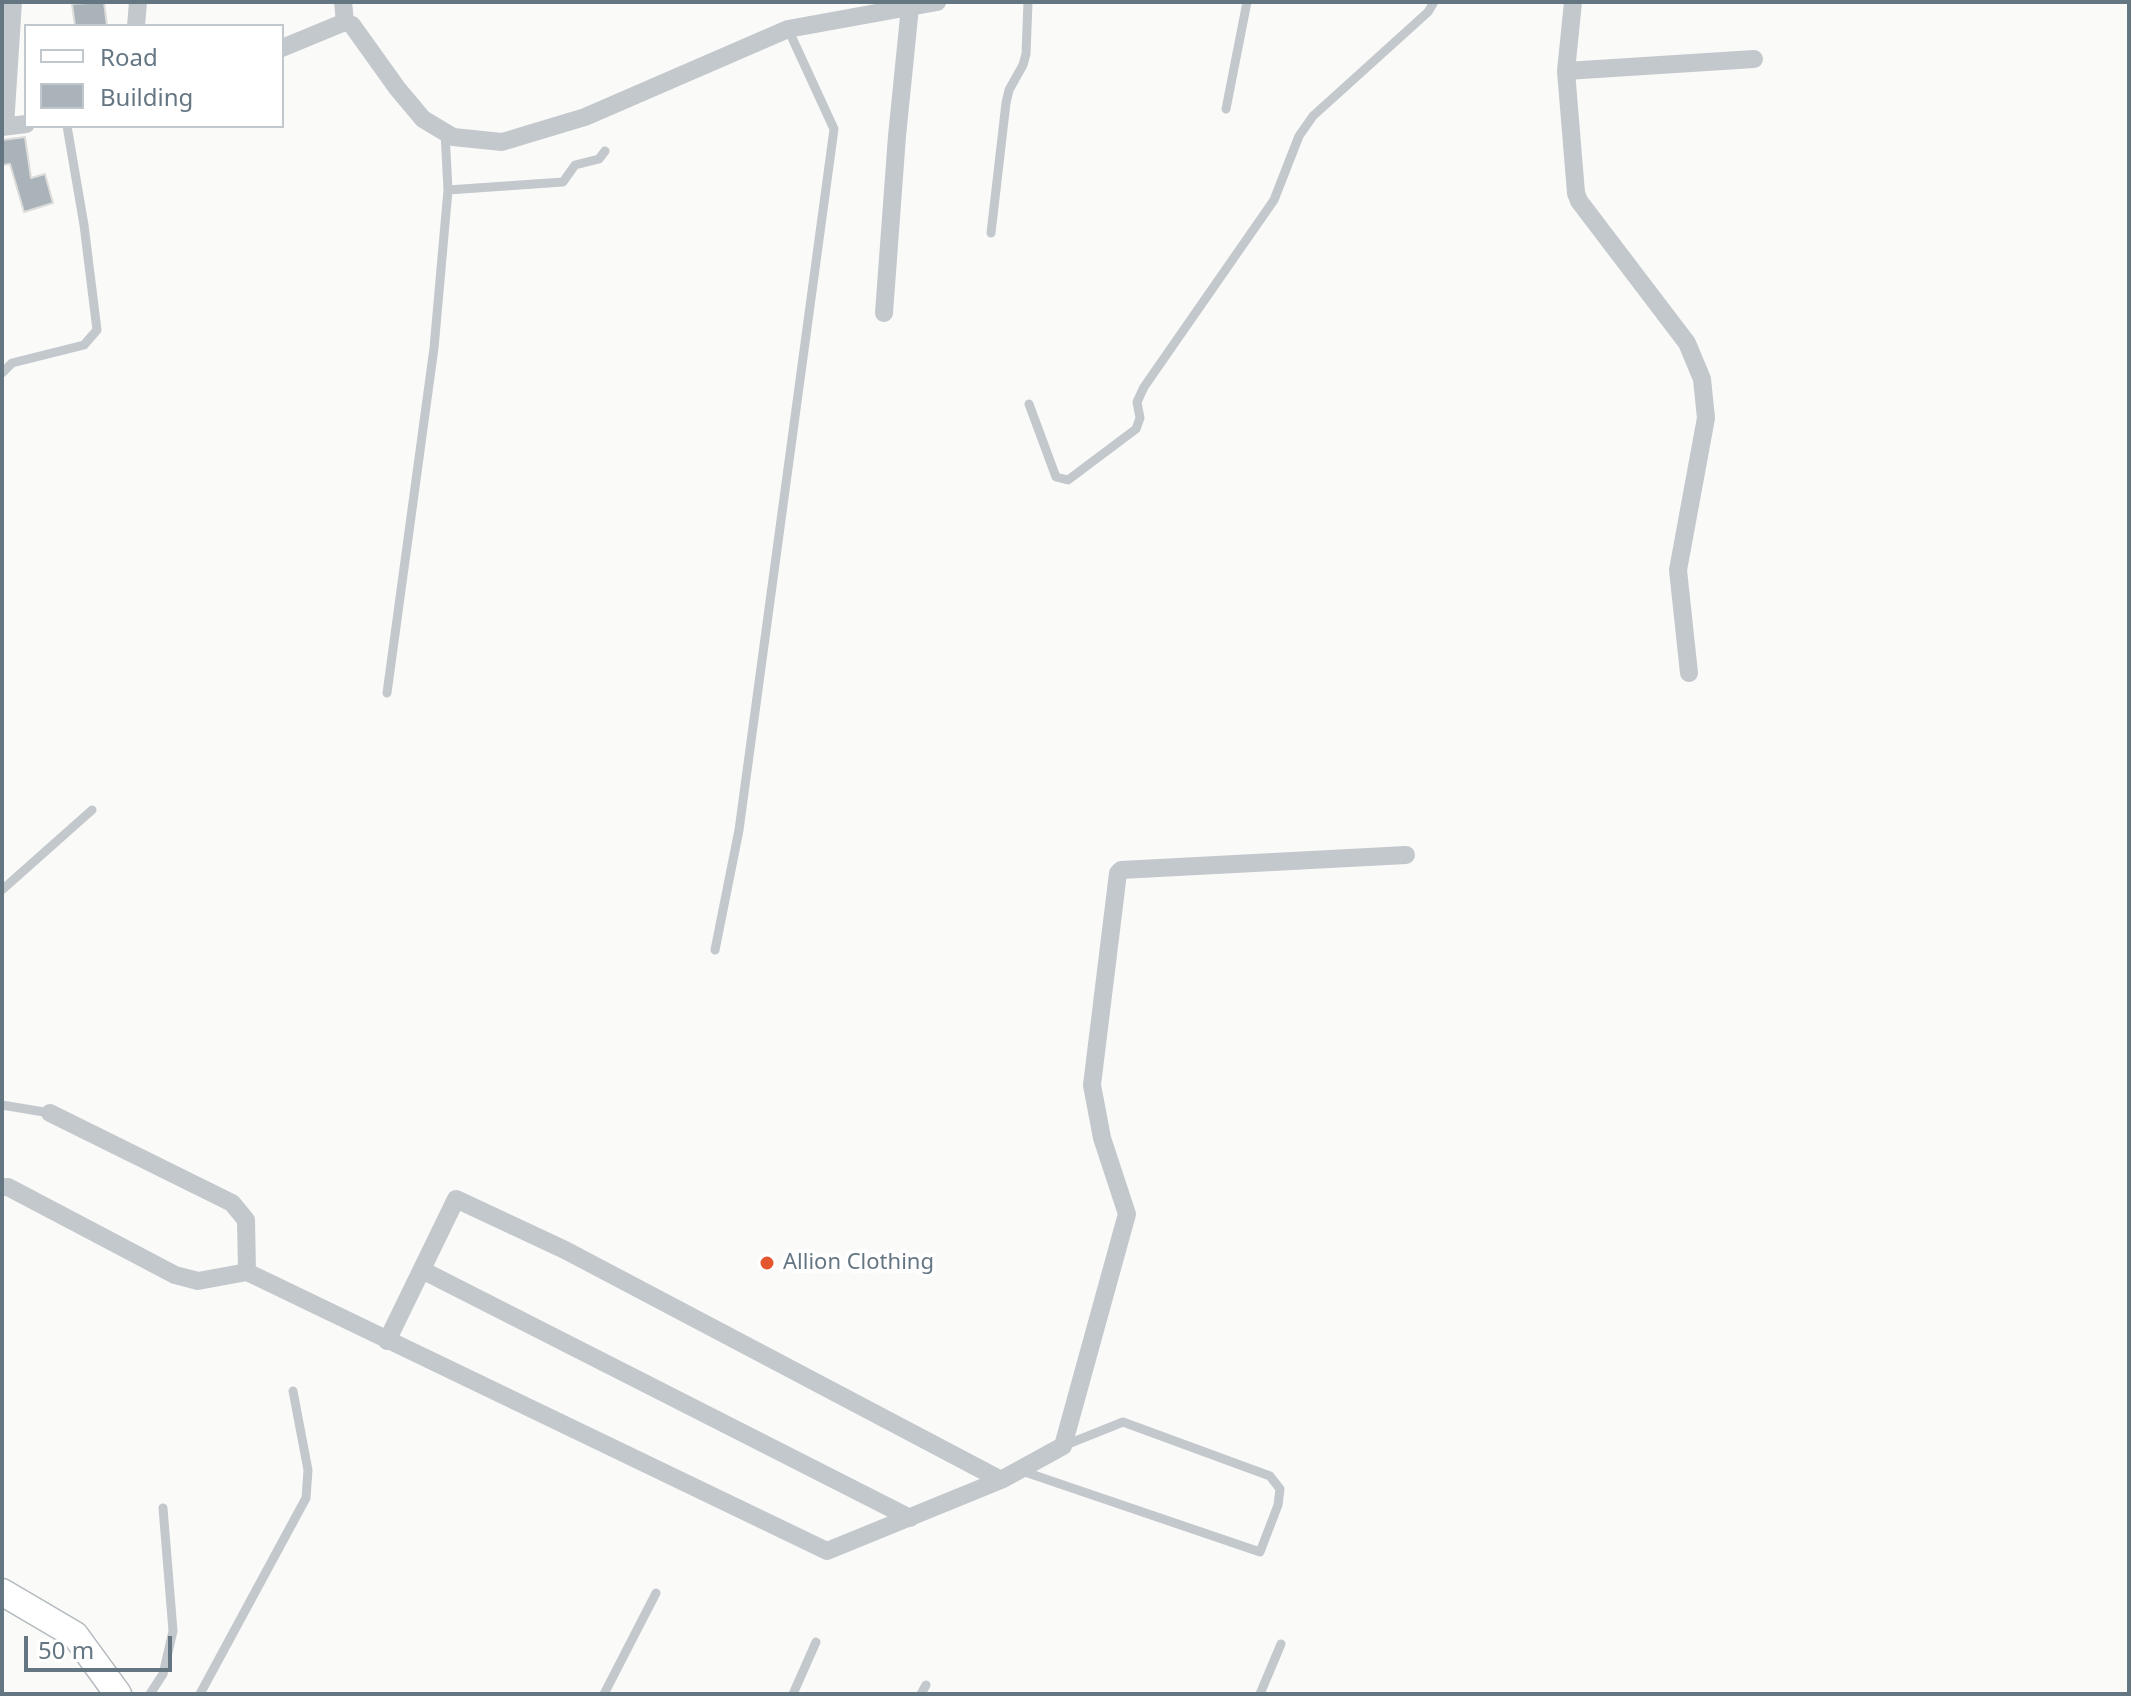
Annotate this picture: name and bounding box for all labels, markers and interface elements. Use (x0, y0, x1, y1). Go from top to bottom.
legend (24, 24, 284, 128)
text: Road (100, 40, 158, 73)
text: Building (100, 80, 193, 113)
place label: Allion Clothing (783, 1250, 934, 1276)
marker: Allion Clothing (758, 1254, 776, 1272)
scale bar (28, 1620, 176, 1670)
text: 50 m (38, 1633, 94, 1666)

